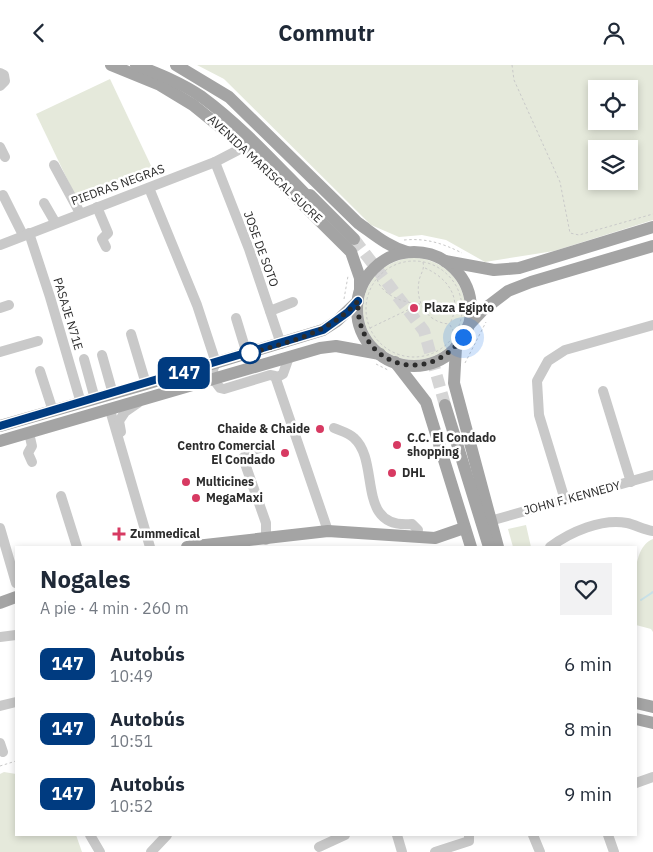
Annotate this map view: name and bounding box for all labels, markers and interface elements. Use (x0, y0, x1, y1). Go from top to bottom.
text: Commutr (278, 18, 375, 47)
icon: back (25, 19, 53, 47)
icon: person (600, 19, 628, 47)
map controls (588, 80, 638, 190)
button: locate (588, 80, 638, 130)
street label: AVENIDA MARISCAL SUCRE (205, 112, 326, 226)
button: layers (588, 140, 638, 190)
street label: PIEDRAS NEGRAS (69, 161, 167, 208)
street label: JOSE DE SOTO (241, 209, 282, 289)
street label: PASAJE N71E (50, 276, 87, 352)
place label: Plaza Egipto (424, 300, 494, 315)
marker: Plaza Egipto (408, 302, 420, 314)
your location (451, 325, 476, 350)
unlabelled marker (239, 342, 261, 364)
line badge: 147 (155, 357, 213, 389)
text: 147 (168, 361, 200, 384)
place label: Chaide & Chaide (217, 421, 310, 436)
marker: Chaide & Chaide (314, 423, 326, 435)
place label: C.C. El Condado shopping (407, 430, 496, 459)
place label: Centro Comercial El Condado (177, 438, 275, 467)
marker: C.C. El Condado shopping (391, 439, 403, 451)
marker: Centro Comercial El Condado (279, 447, 291, 459)
place label: DHL (402, 465, 425, 480)
marker: DHL (386, 467, 398, 479)
place label: Multicines (196, 474, 254, 489)
marker: Multicines (180, 476, 192, 488)
street label: JOHN F. KENNEDY (522, 477, 622, 518)
place label: MegaMaxi (206, 490, 263, 505)
marker: MegaMaxi (190, 492, 202, 504)
place label: Zummedical (130, 526, 200, 541)
marker: Zummedical (112, 527, 126, 541)
text: Nogales (40, 563, 131, 595)
button: heart (560, 563, 612, 615)
text: A pie · 4 min · 260 m (40, 598, 189, 618)
text: Autobús (110, 642, 185, 666)
text: 147 (51, 652, 84, 675)
text: 6 min (564, 652, 612, 676)
text: 10:49 (110, 666, 153, 686)
text: Autobús (110, 707, 185, 731)
text: 147 (51, 717, 84, 740)
text: 8 min (564, 717, 612, 741)
text: 10:51 (110, 731, 153, 751)
text: Autobús (110, 772, 185, 796)
text: 147 (51, 782, 84, 805)
text: 9 min (564, 782, 612, 806)
text: 10:52 (110, 796, 153, 816)

